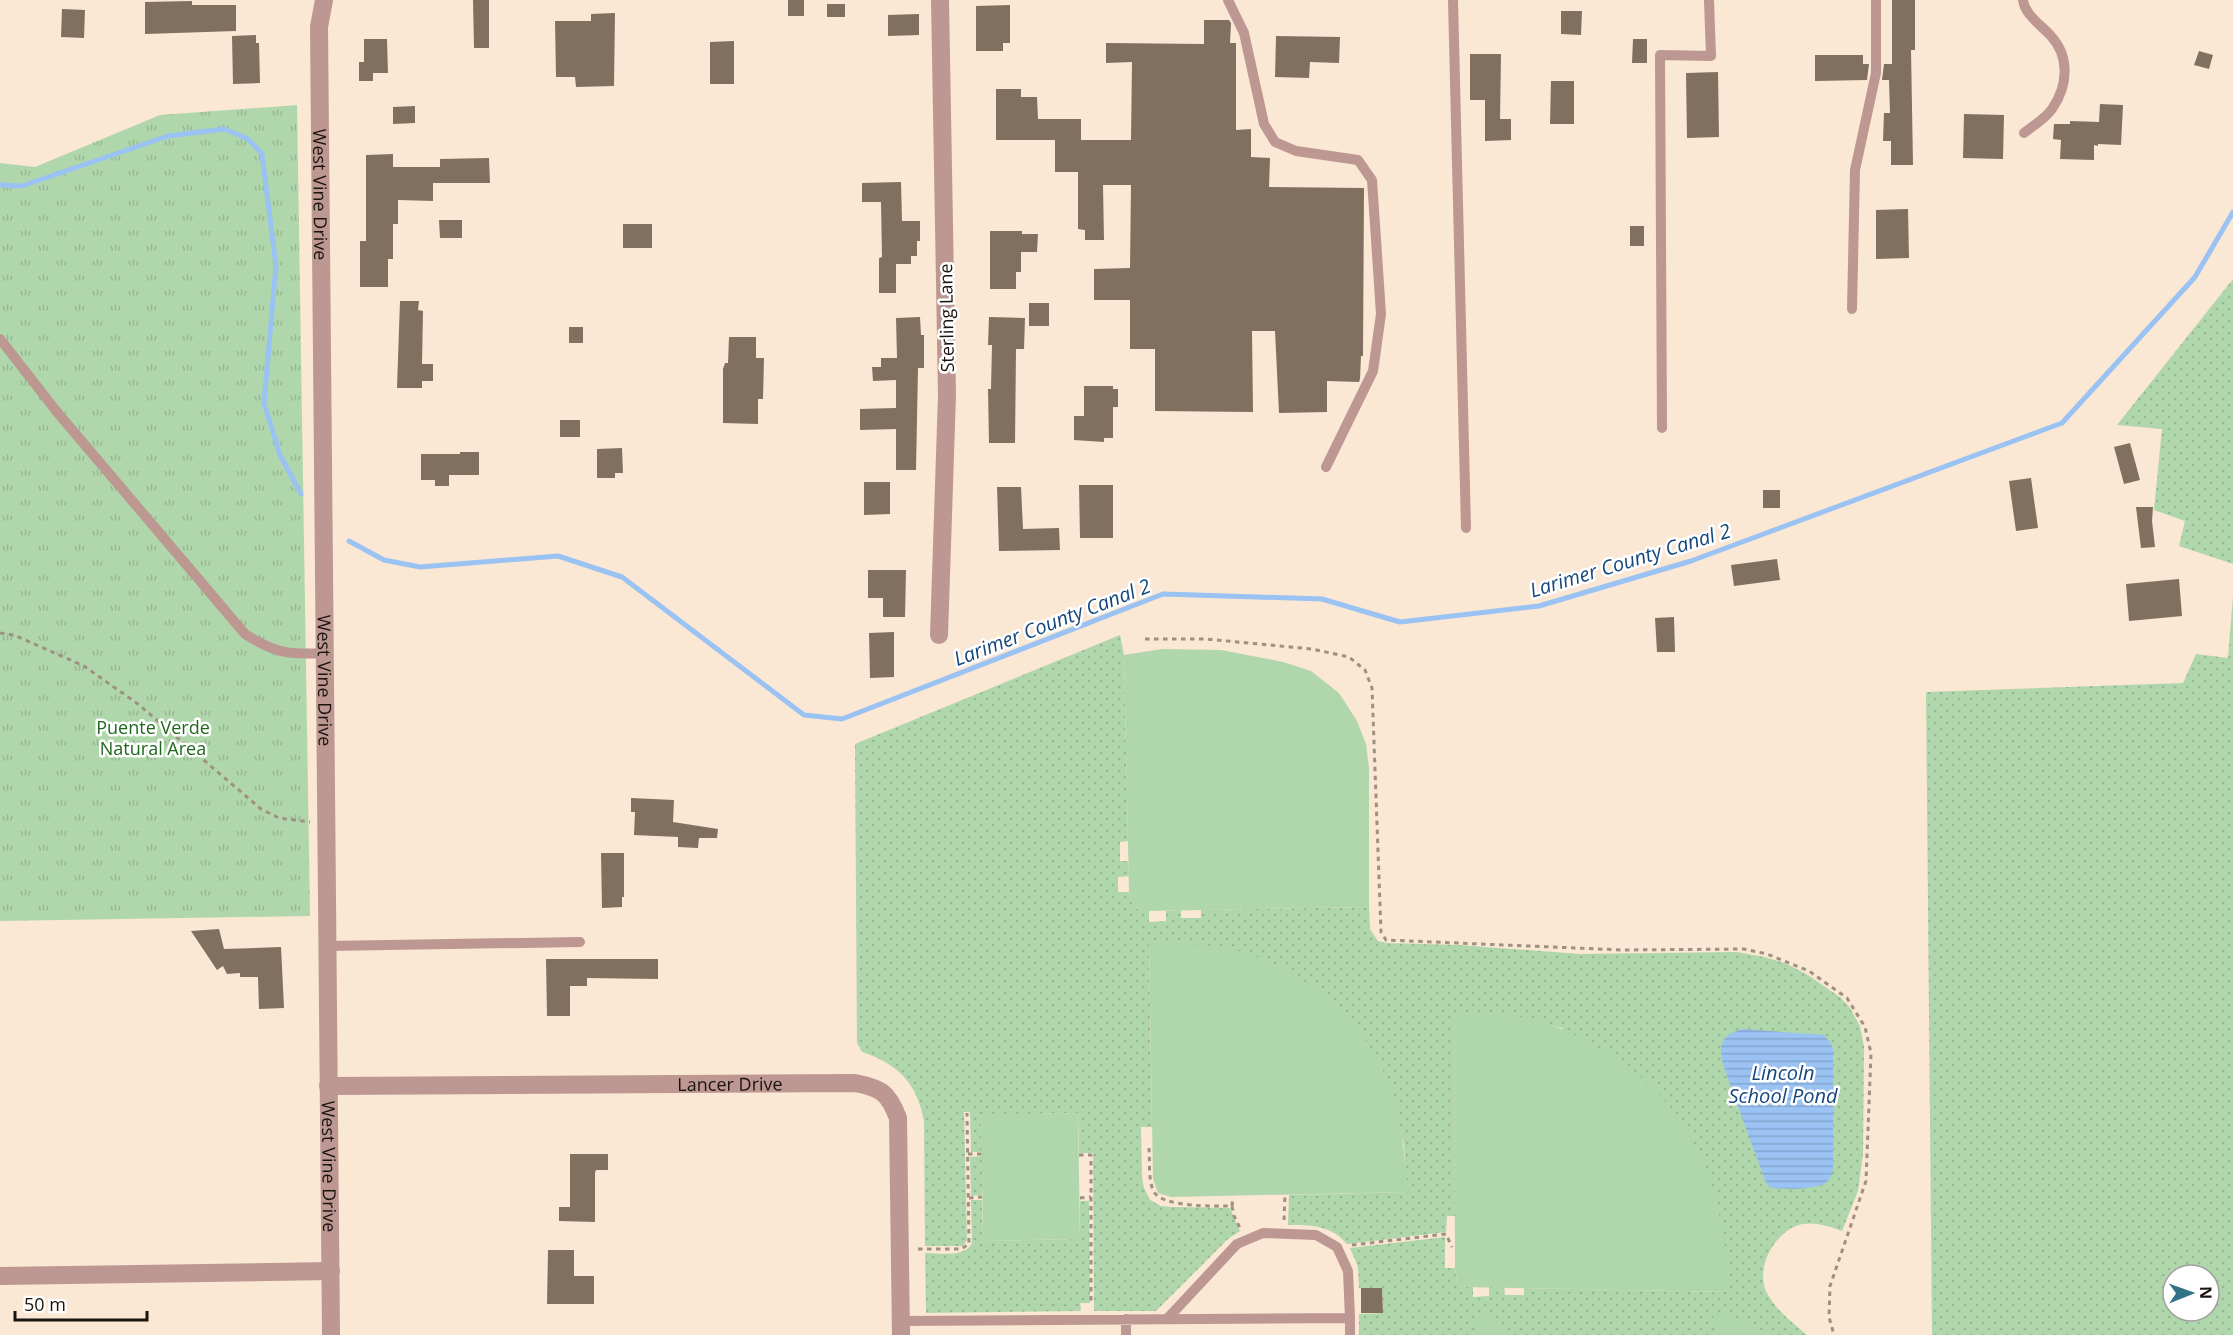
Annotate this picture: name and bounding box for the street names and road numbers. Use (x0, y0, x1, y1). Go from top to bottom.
street label: West Vine Drive (308, 129, 333, 260)
street label: Sterling Lane (933, 263, 959, 373)
street label: West Vine Drive (312, 615, 338, 746)
street label: Lancer Drive (677, 1071, 783, 1096)
street label: West Vine Drive (317, 1101, 342, 1232)

